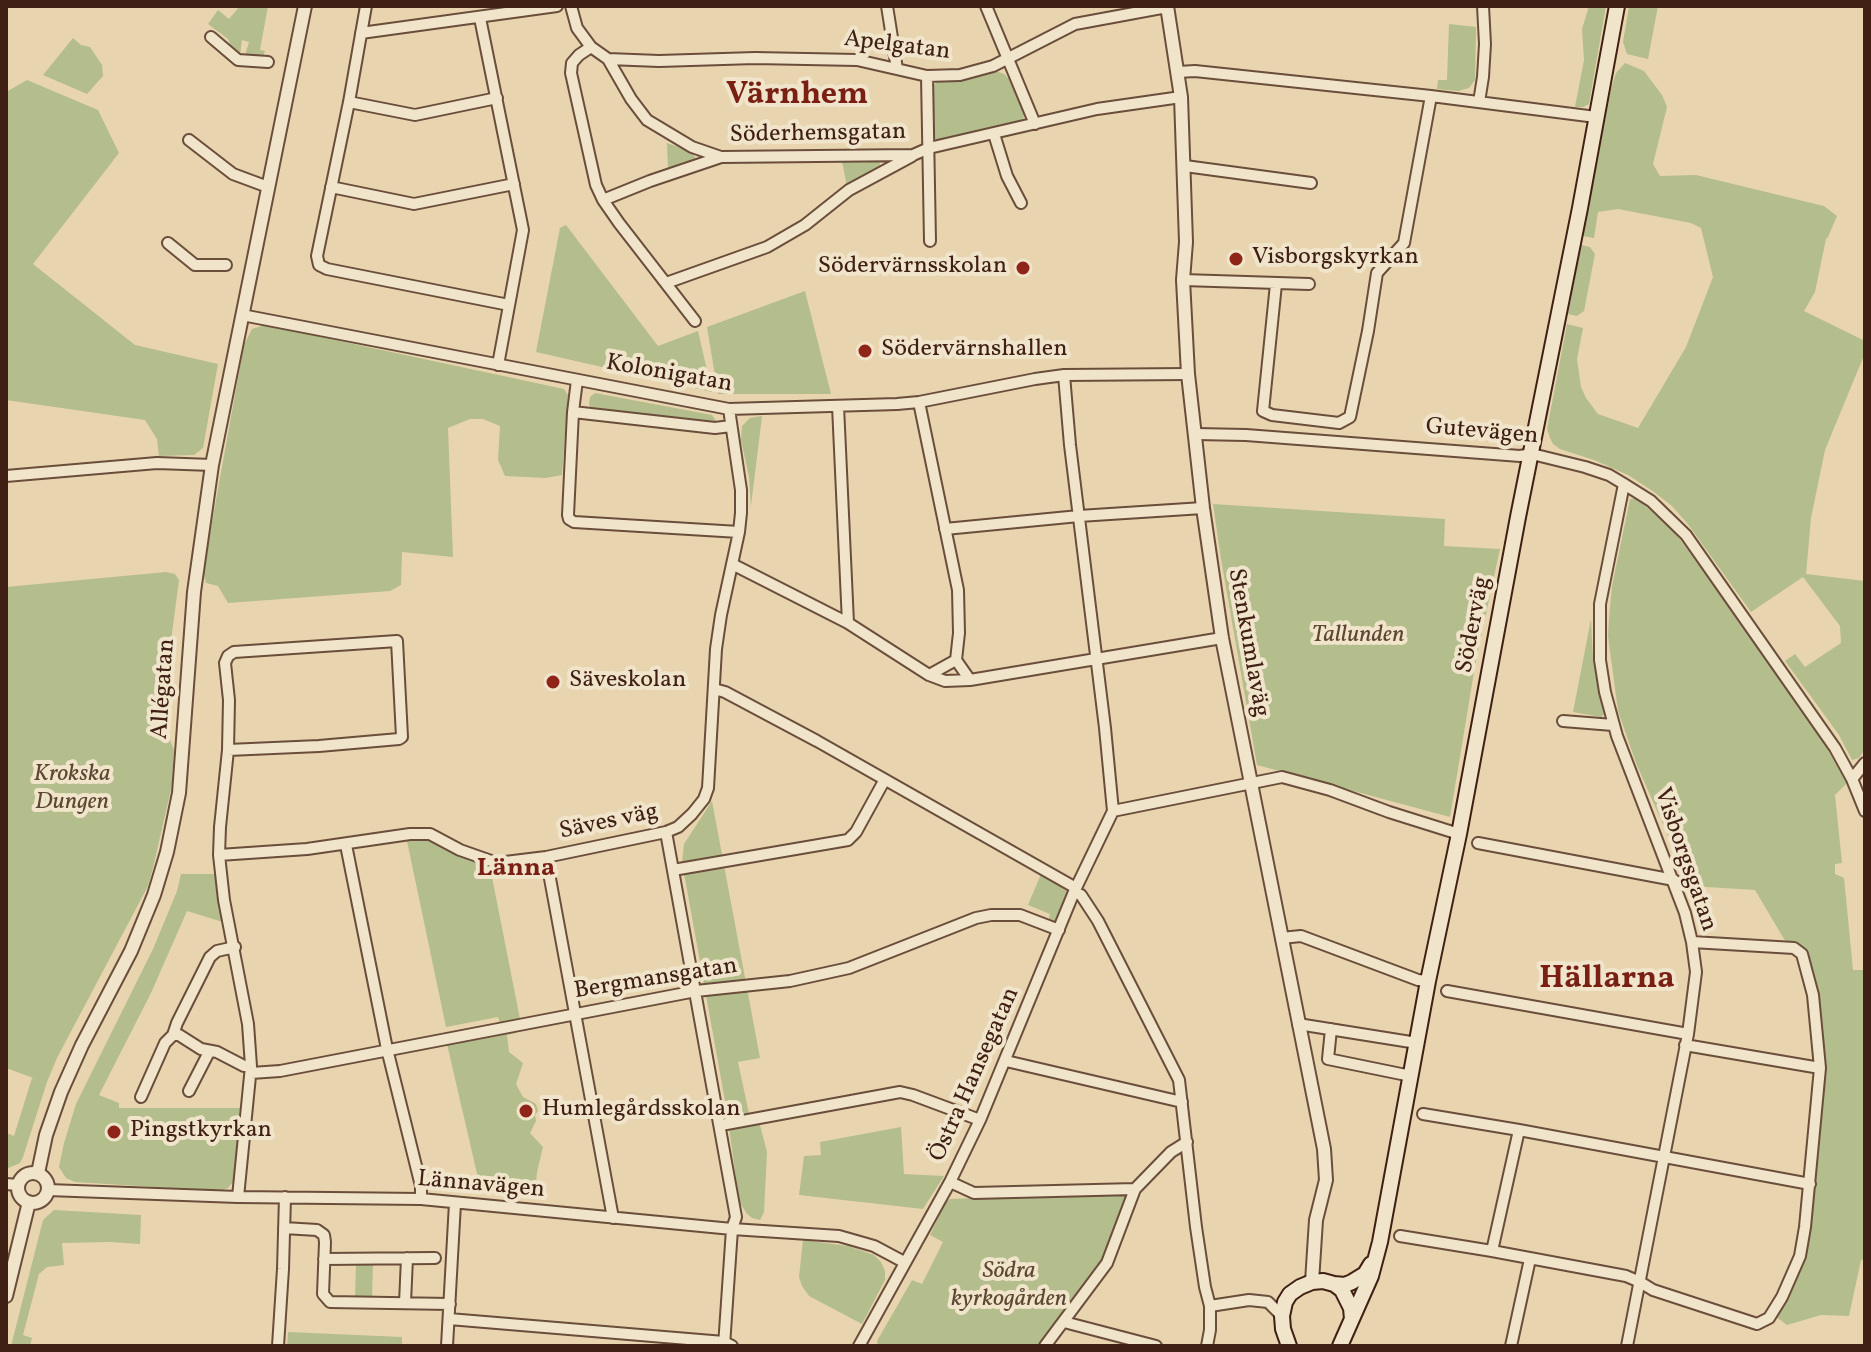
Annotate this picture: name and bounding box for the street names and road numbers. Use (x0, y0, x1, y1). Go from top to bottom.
street label: Apelgatan (842, 26, 952, 68)
street label: Söderhemsgatan (729, 119, 907, 151)
street label: Kolonigatan (604, 350, 734, 400)
street label: Gutevägen (1424, 414, 1540, 452)
street label: Stenkumlaväg (1220, 566, 1274, 720)
street label: Söderväg (1452, 574, 1498, 676)
street label: Allégatan (147, 638, 183, 740)
street label: Visborgsgatan (1646, 784, 1722, 936)
street label: Säves väg (557, 798, 661, 848)
street label: Bergmansgatan (572, 953, 740, 1007)
street label: Östra Hansegatan (925, 983, 1027, 1167)
street label: Lännavägen (416, 1166, 546, 1206)

